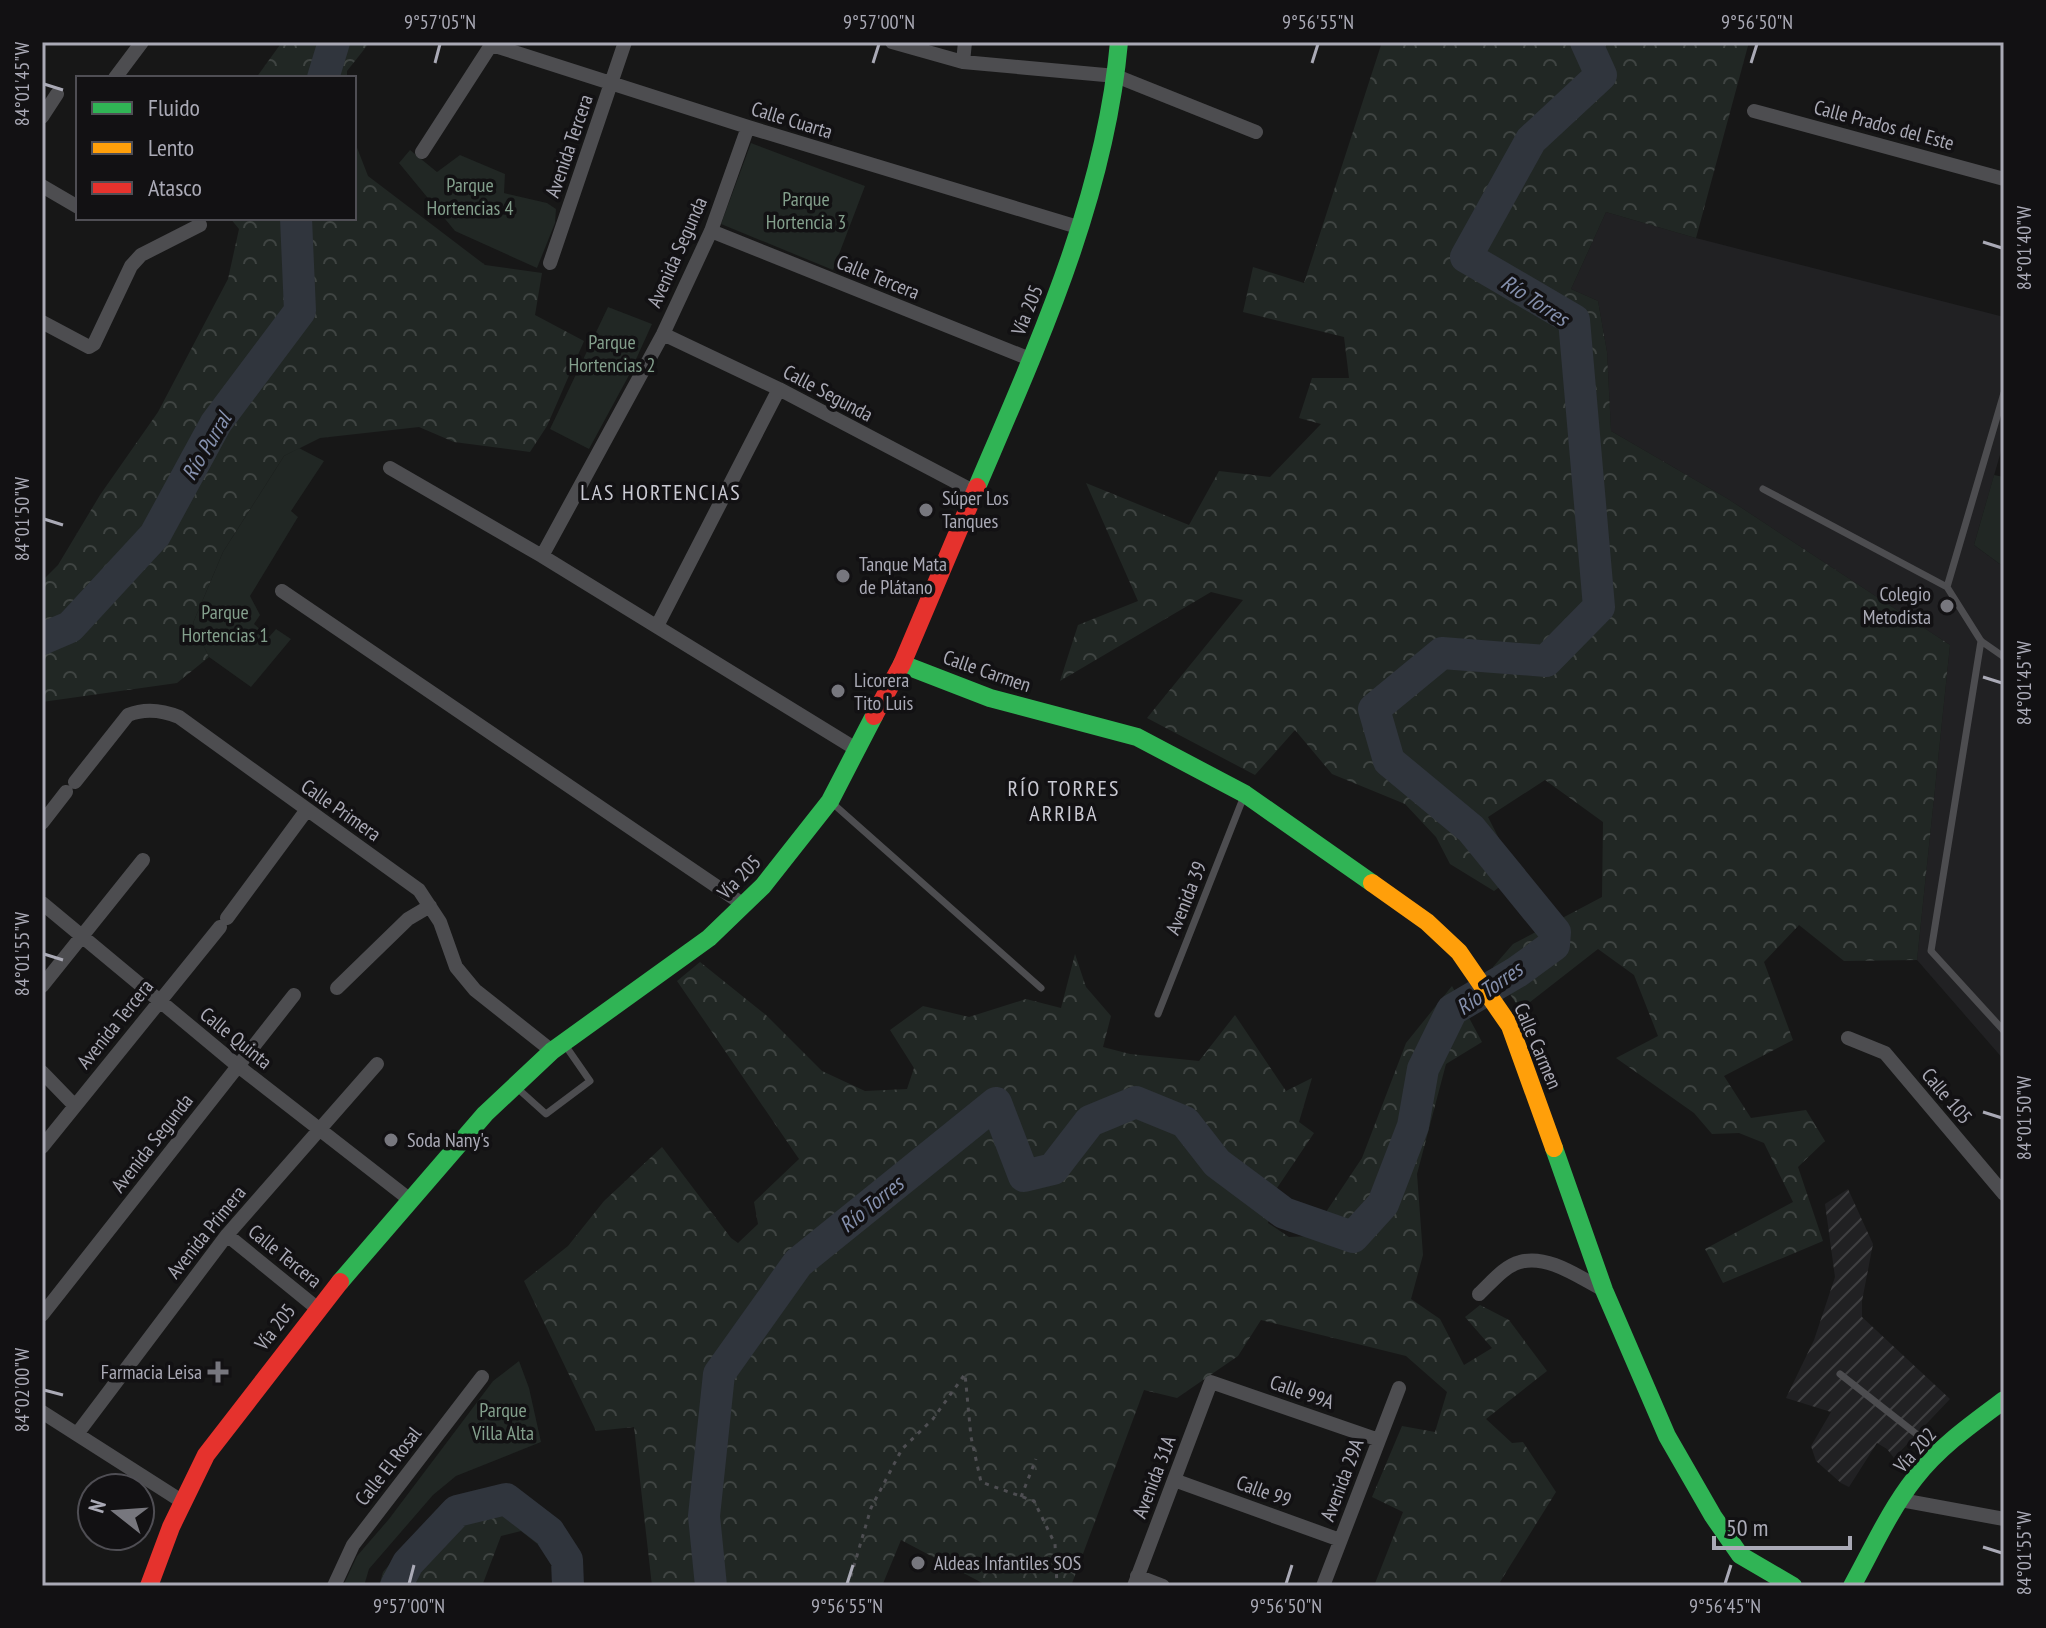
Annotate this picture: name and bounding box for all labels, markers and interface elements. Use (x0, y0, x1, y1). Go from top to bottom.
text: 9°57'05"N (404, 9, 476, 35)
text: 9°57'00"N (843, 9, 915, 35)
text: 9°56'55"N (1282, 9, 1354, 35)
text: 9°56'50"N (1721, 9, 1793, 35)
text: 84°01'45"W (9, 41, 35, 126)
legend (76, 76, 356, 220)
street label: Avenida Tercera (539, 91, 599, 201)
text: Fluido (148, 92, 200, 123)
street label: Calle Prados del Este (1811, 94, 1957, 156)
street label: Calle Cuarta (748, 95, 836, 145)
text: Lento (148, 132, 194, 163)
text: Atasco (148, 172, 202, 203)
park label: Parque Hortencias 4 (426, 172, 514, 221)
park label: Parque Hortencia 3 (766, 186, 846, 235)
street label: Avenida Segunda (641, 193, 713, 311)
text: 84°01'40"W (2011, 205, 2037, 290)
street label: Calle Tercera (833, 249, 923, 305)
water label: Río Torres (1496, 268, 1576, 333)
street label: Vía 205 (1005, 281, 1049, 340)
park label: Parque Hortencias 2 (568, 329, 656, 378)
street label: Calle Segunda (779, 358, 877, 428)
water label: Río Purral (175, 405, 238, 485)
text: 84°01'50"W (9, 476, 35, 561)
district label: LAS HORTENCIAS (580, 478, 742, 506)
place label: Súper Los Tanques (942, 485, 1009, 534)
marker: Súper Los Tanques (917, 501, 935, 519)
place label: Tanque Mata de Plátano (859, 551, 947, 600)
marker: Tanque Mata de Plátano (834, 567, 852, 585)
place label: Colegio Metodista (1863, 581, 1931, 630)
marker: Colegio Metodista (1938, 597, 1956, 615)
park label: Parque Hortencias 1 (181, 599, 269, 648)
text: 84°01'45"W (2011, 640, 2037, 725)
street label: Calle Carmen (940, 644, 1034, 698)
place label: Licorera Tito Luis (854, 667, 914, 716)
marker: Licorera Tito Luis (829, 682, 847, 700)
street label: Calle Primera (296, 773, 386, 847)
district label: RÍO TORRES ARRIBA (1008, 774, 1120, 827)
street label: Vía 205 (711, 849, 766, 905)
street label: Avenida 39 (1160, 857, 1212, 939)
text: 84°01'55"W (9, 911, 35, 996)
water label: Río Torres (1450, 954, 1530, 1021)
street label: Avenida Tercera (71, 974, 159, 1074)
street label: Calle Carmen (1508, 999, 1568, 1093)
street label: Calle Quinta (195, 1001, 277, 1075)
street label: Calle 105 (1916, 1062, 1978, 1130)
text: 84°01'50"W (2011, 1075, 2037, 1160)
street label: Avenida Segunda (105, 1088, 199, 1198)
place label: Soda Nany's (407, 1127, 490, 1153)
marker: Soda Nany's (382, 1131, 400, 1149)
water label: Río Torres (833, 1168, 911, 1238)
street label: Avenida Primera (161, 1180, 251, 1284)
street label: Calle Tercera (243, 1218, 327, 1294)
street label: Vía 205 (248, 1298, 301, 1356)
text: 84°02'00"W (9, 1347, 35, 1432)
place label: Farmacia Leisa (101, 1359, 202, 1385)
marker: Farmacia Leisa (209, 1363, 227, 1381)
street label: Calle 99A (1266, 1369, 1338, 1415)
park label: Parque Villa Alta (471, 1397, 534, 1446)
street label: Calle El Rosal (349, 1421, 427, 1511)
street label: Vía 202 (1887, 1422, 1942, 1479)
street label: Avenida 31A (1126, 1432, 1182, 1522)
street label: Avenida 29A (1314, 1435, 1370, 1525)
street label: Calle 99 (1233, 1469, 1295, 1513)
north arrow (76, 1472, 156, 1552)
text: N (82, 1496, 112, 1516)
scale bar (1714, 1500, 1850, 1550)
text: 84°01'55"W (2011, 1510, 2037, 1595)
text: 50 m (1726, 1512, 1768, 1543)
place label: Aldeas Infantiles SOS (934, 1550, 1081, 1576)
marker: Aldeas Infantiles SOS (909, 1554, 927, 1572)
text: 9°57'00"N (373, 1593, 445, 1619)
text: 9°56'55"N (811, 1593, 883, 1619)
text: 9°56'50"N (1250, 1593, 1322, 1619)
text: 9°56'45"N (1689, 1593, 1761, 1619)

